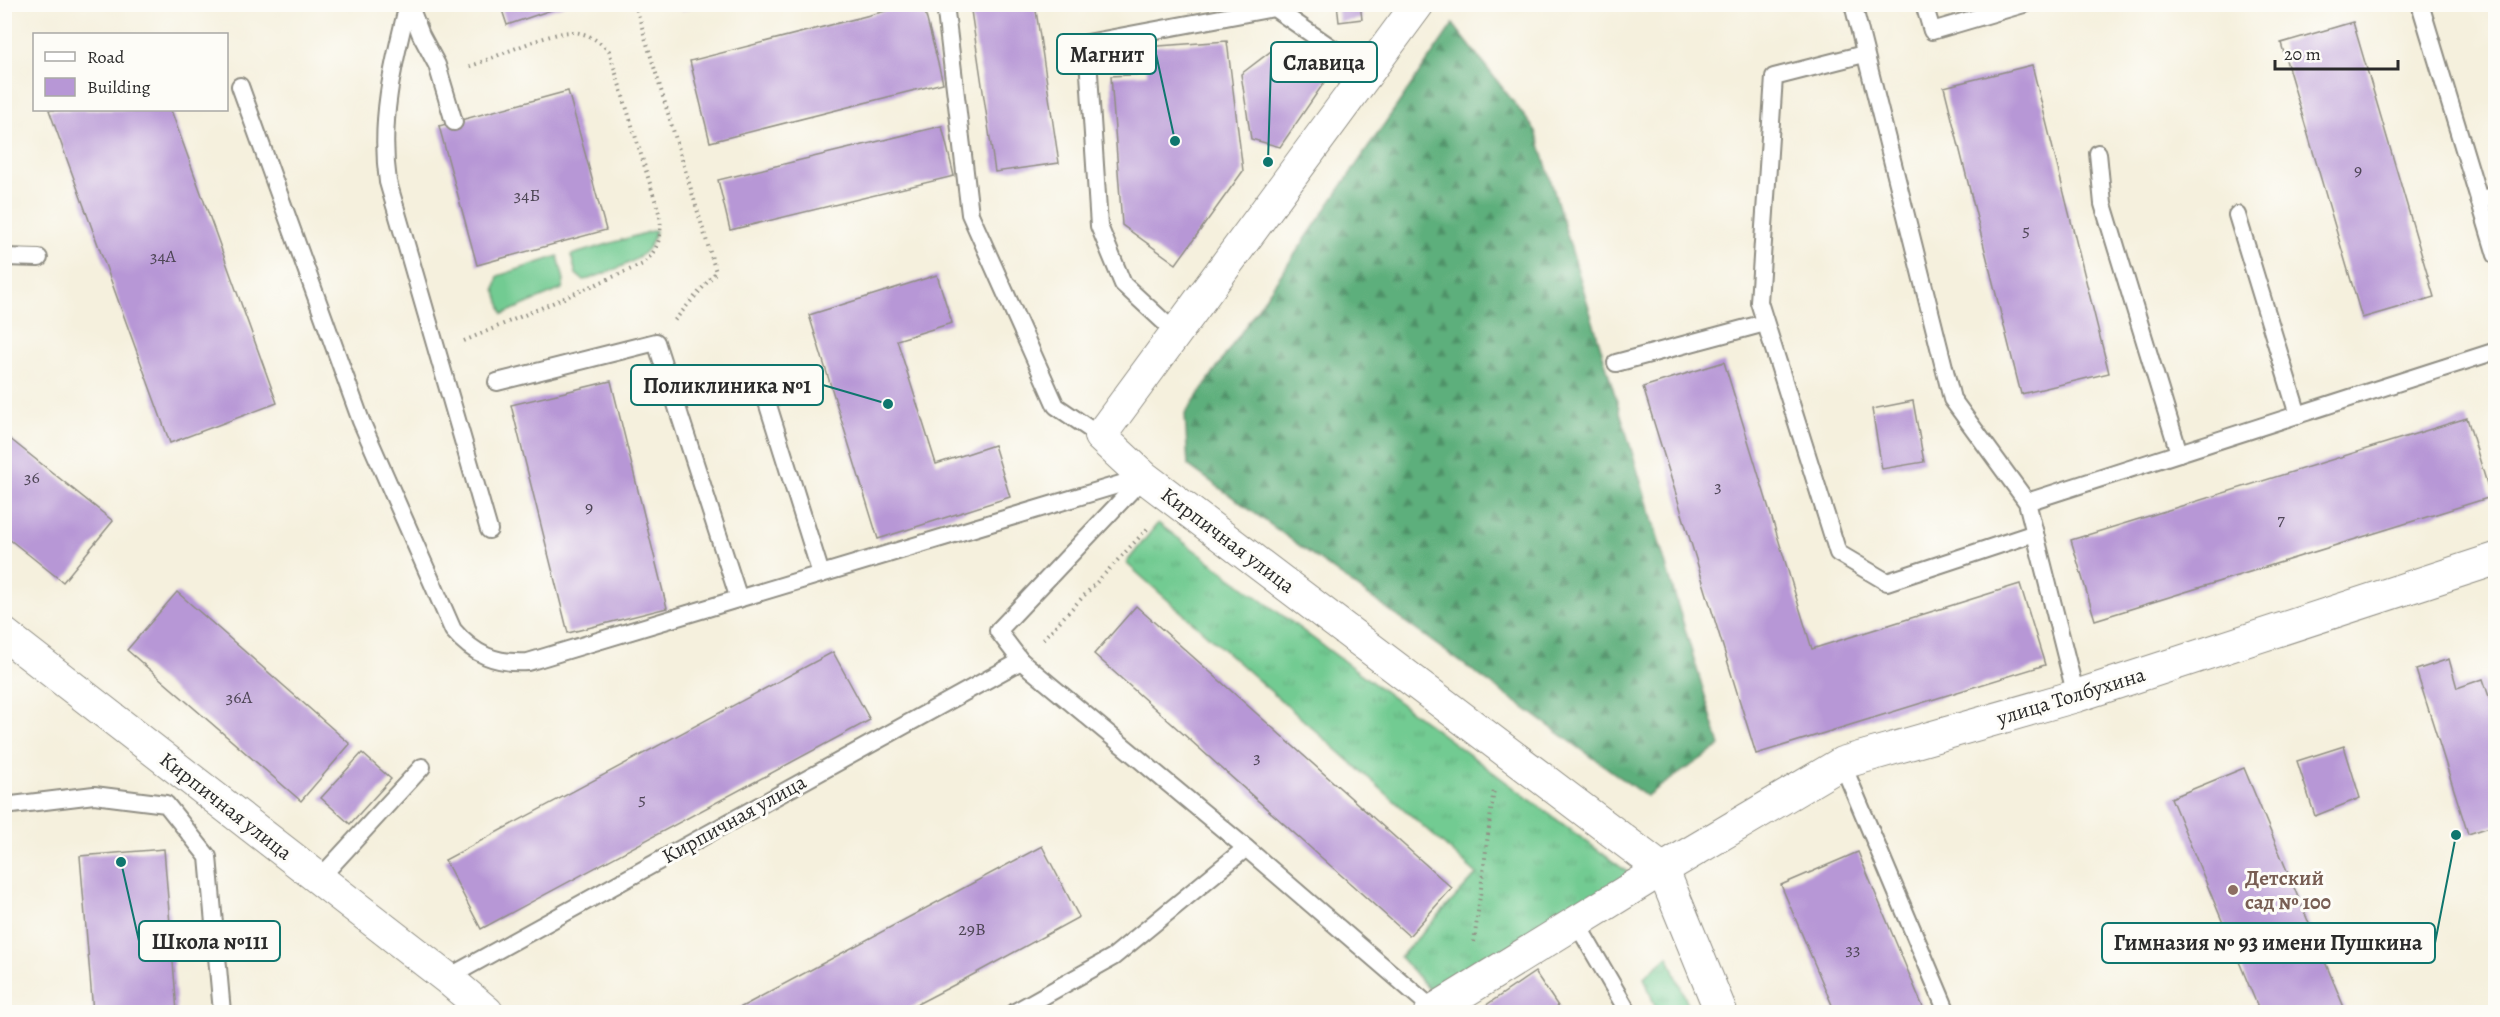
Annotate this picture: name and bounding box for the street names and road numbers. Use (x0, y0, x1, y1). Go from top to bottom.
street label: Кирпичная улица (1155, 480, 1301, 600)
street label: улица Толбухина (1992, 660, 2149, 732)
street label: Кирпичная улица (154, 745, 298, 867)
street label: Кирпичная улица (657, 768, 811, 870)

